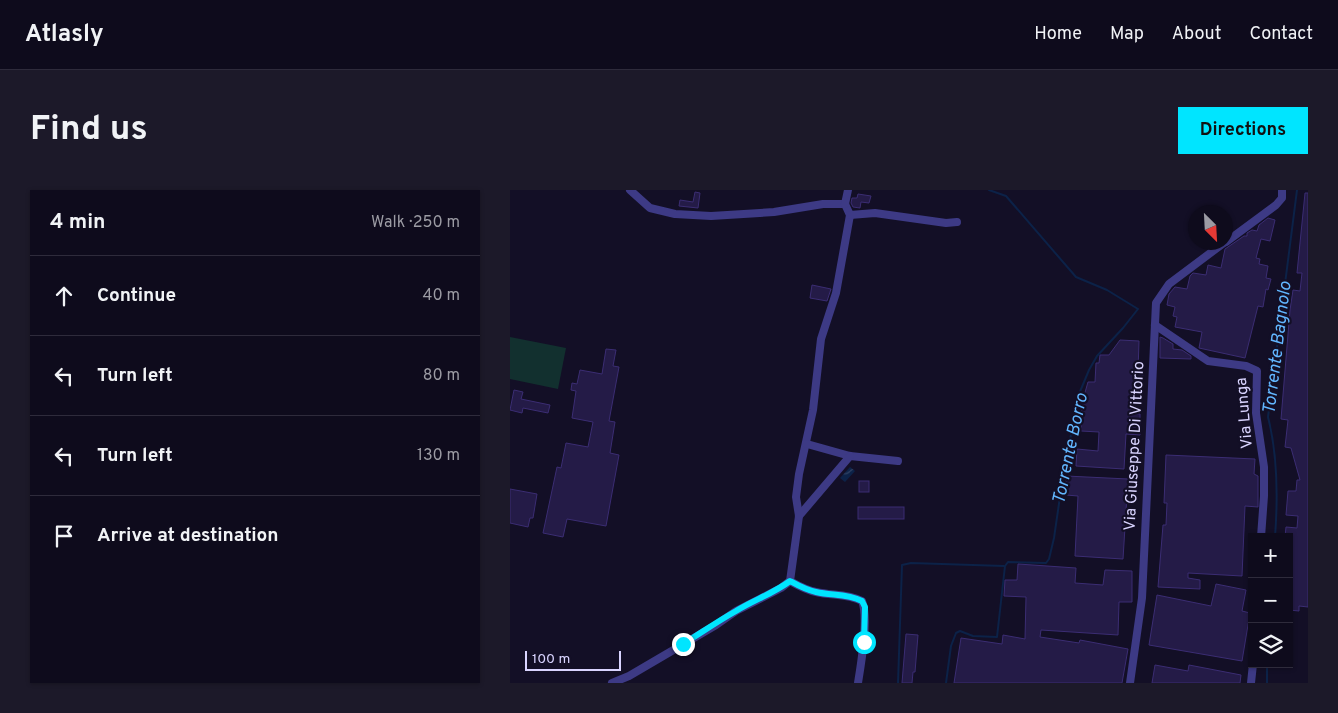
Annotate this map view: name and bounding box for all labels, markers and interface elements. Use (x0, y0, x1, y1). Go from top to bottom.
text: Atlasly (25, 20, 104, 50)
text: Home (1034, 23, 1082, 46)
text: Map (1110, 23, 1144, 46)
text: About (1172, 23, 1221, 46)
text: Contact (1249, 23, 1313, 46)
button: Directions (1178, 107, 1308, 154)
text: Find us (30, 108, 148, 152)
north arrow (1188, 205, 1233, 250)
text: 4 min (50, 209, 106, 236)
text: Walk · 250 m (371, 213, 460, 233)
water label: Torrente Bagnolo (1258, 280, 1298, 416)
icon: ahead (50, 282, 78, 310)
text: Continue (97, 284, 176, 308)
text: 40 m (422, 286, 460, 306)
street label: Via Giuseppe Di Vittorio (1121, 361, 1149, 531)
icon: left (50, 362, 78, 390)
text: Turn left (97, 364, 173, 388)
text: 80 m (423, 366, 460, 386)
street label: Via Lunga (1232, 376, 1258, 450)
water label: Torrente Borro (1048, 391, 1094, 507)
icon: left (50, 442, 78, 470)
text: Turn left (97, 444, 173, 468)
text: 130 m (417, 446, 460, 466)
icon: arrive (50, 522, 78, 550)
text: Arrive at destination (97, 524, 278, 548)
map controls (1248, 533, 1293, 668)
button: + (1248, 533, 1293, 578)
button: − (1248, 578, 1293, 623)
button: layers (1248, 623, 1293, 668)
route start (853, 631, 876, 654)
route end (672, 633, 695, 656)
scale bar (525, 648, 621, 671)
text: 100 m (532, 651, 570, 668)

